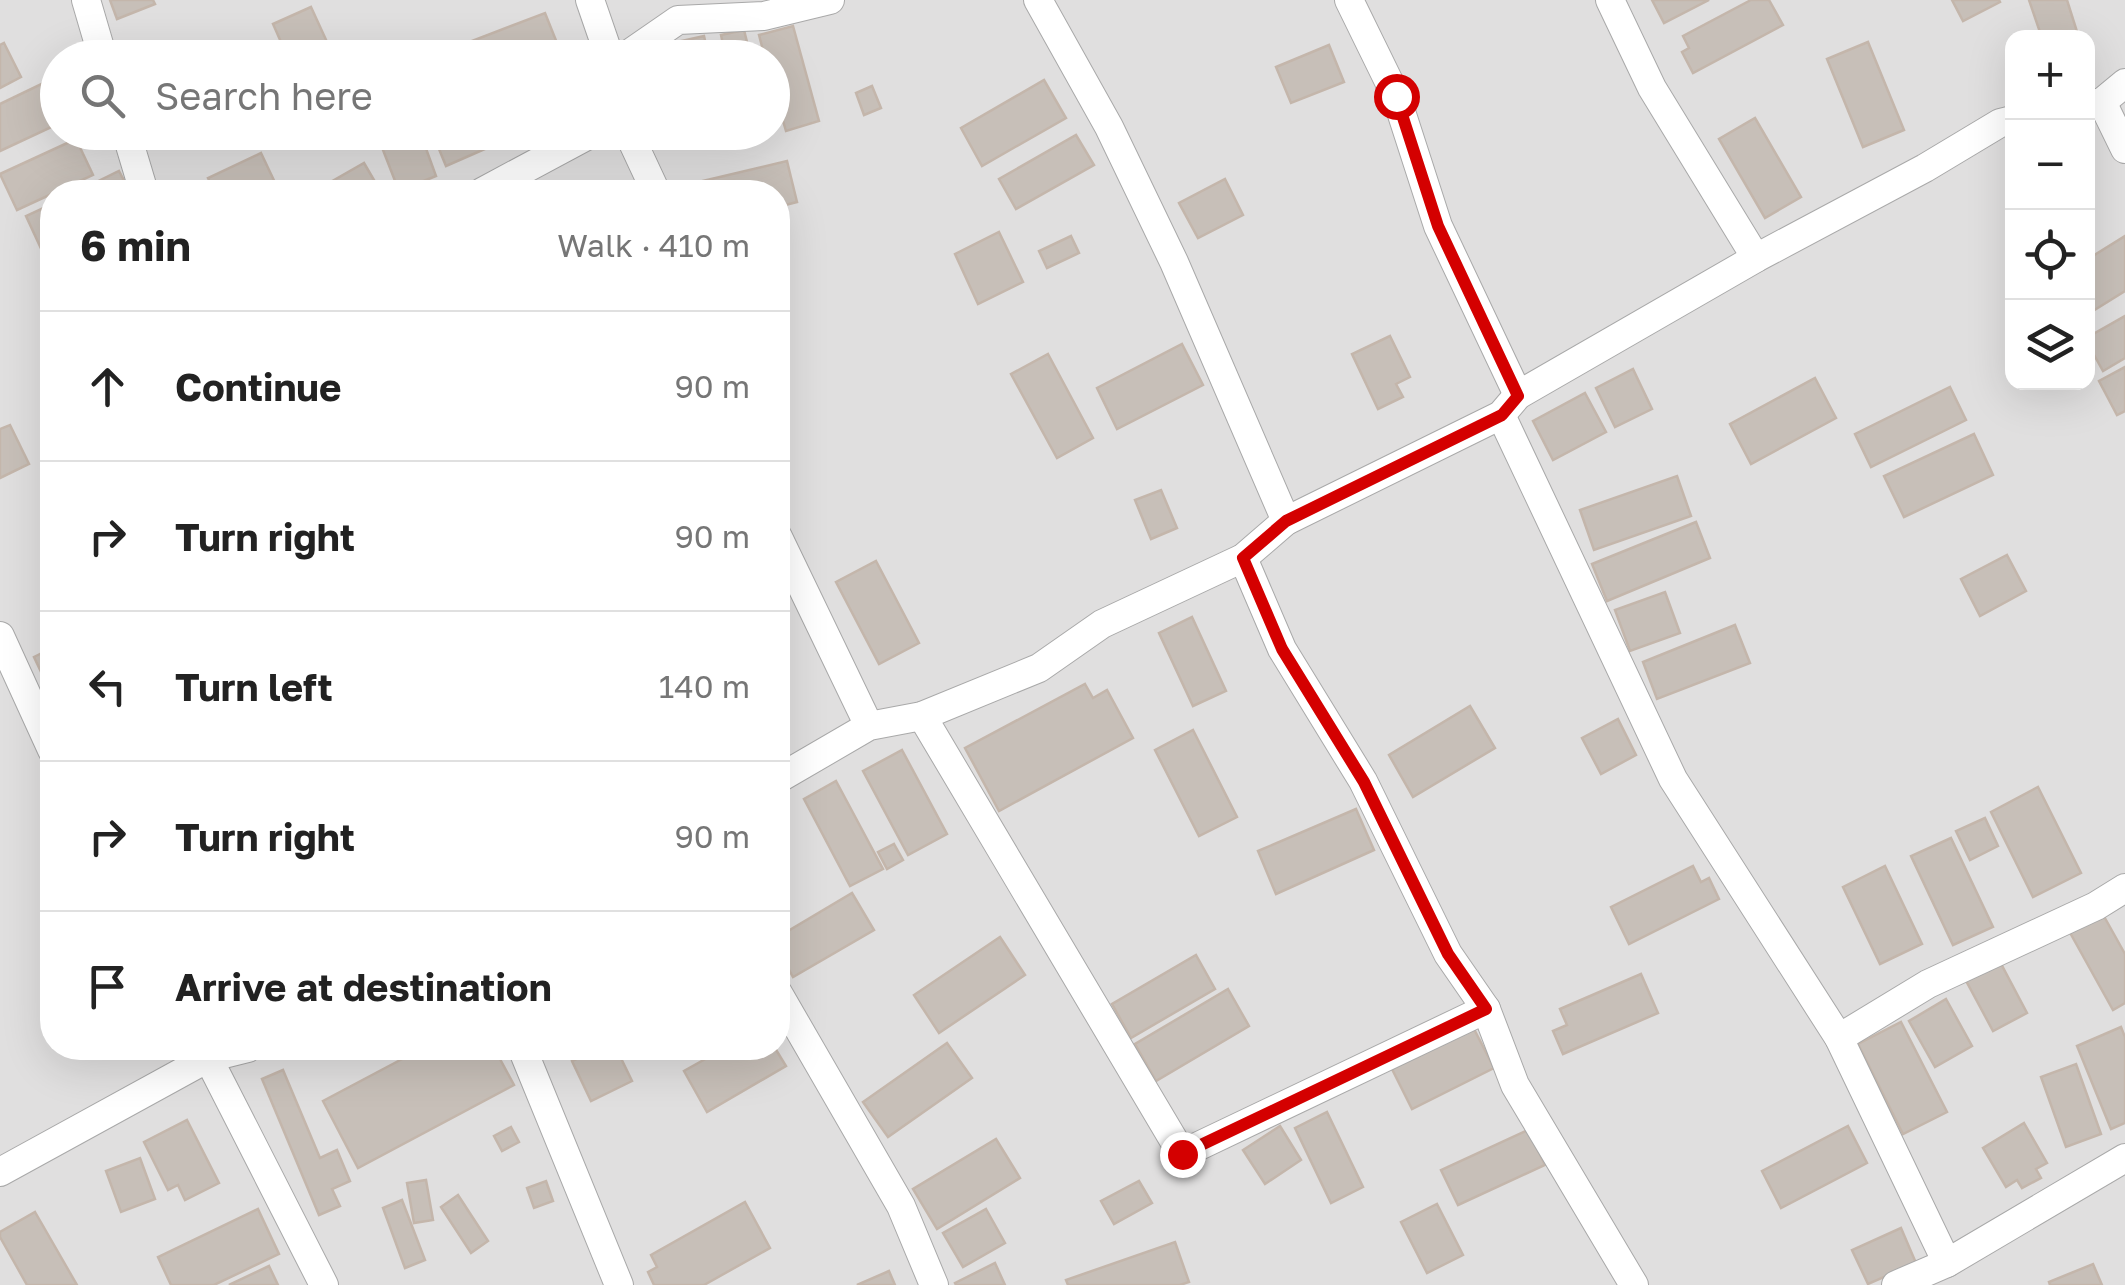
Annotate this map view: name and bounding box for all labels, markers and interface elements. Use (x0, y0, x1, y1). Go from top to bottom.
map controls (2005, 30, 2095, 390)
button: + (2005, 30, 2095, 120)
search box (40, 40, 790, 150)
icon: search (75, 68, 130, 123)
text: Search here (155, 73, 373, 118)
route start (1374, 74, 1420, 120)
button: − (2005, 120, 2095, 210)
button: locate (2005, 210, 2095, 300)
text: 6 min (80, 220, 191, 270)
text: Walk · 410 m (557, 226, 750, 264)
button: layers (2005, 300, 2095, 390)
icon: ahead (80, 359, 135, 414)
text: Continue (175, 364, 341, 409)
text: 90 m (674, 367, 750, 405)
icon: right (80, 509, 135, 564)
text: Turn right (175, 514, 355, 559)
text: 90 m (674, 517, 750, 555)
icon: left (80, 659, 135, 714)
text: Turn left (175, 664, 333, 709)
text: 140 m (659, 667, 750, 705)
icon: right (80, 809, 135, 864)
text: Turn right (175, 814, 355, 859)
text: 90 m (674, 817, 750, 855)
icon: arrive (80, 959, 135, 1014)
text: Arrive at destination (175, 964, 552, 1009)
route end (1160, 1132, 1206, 1178)

